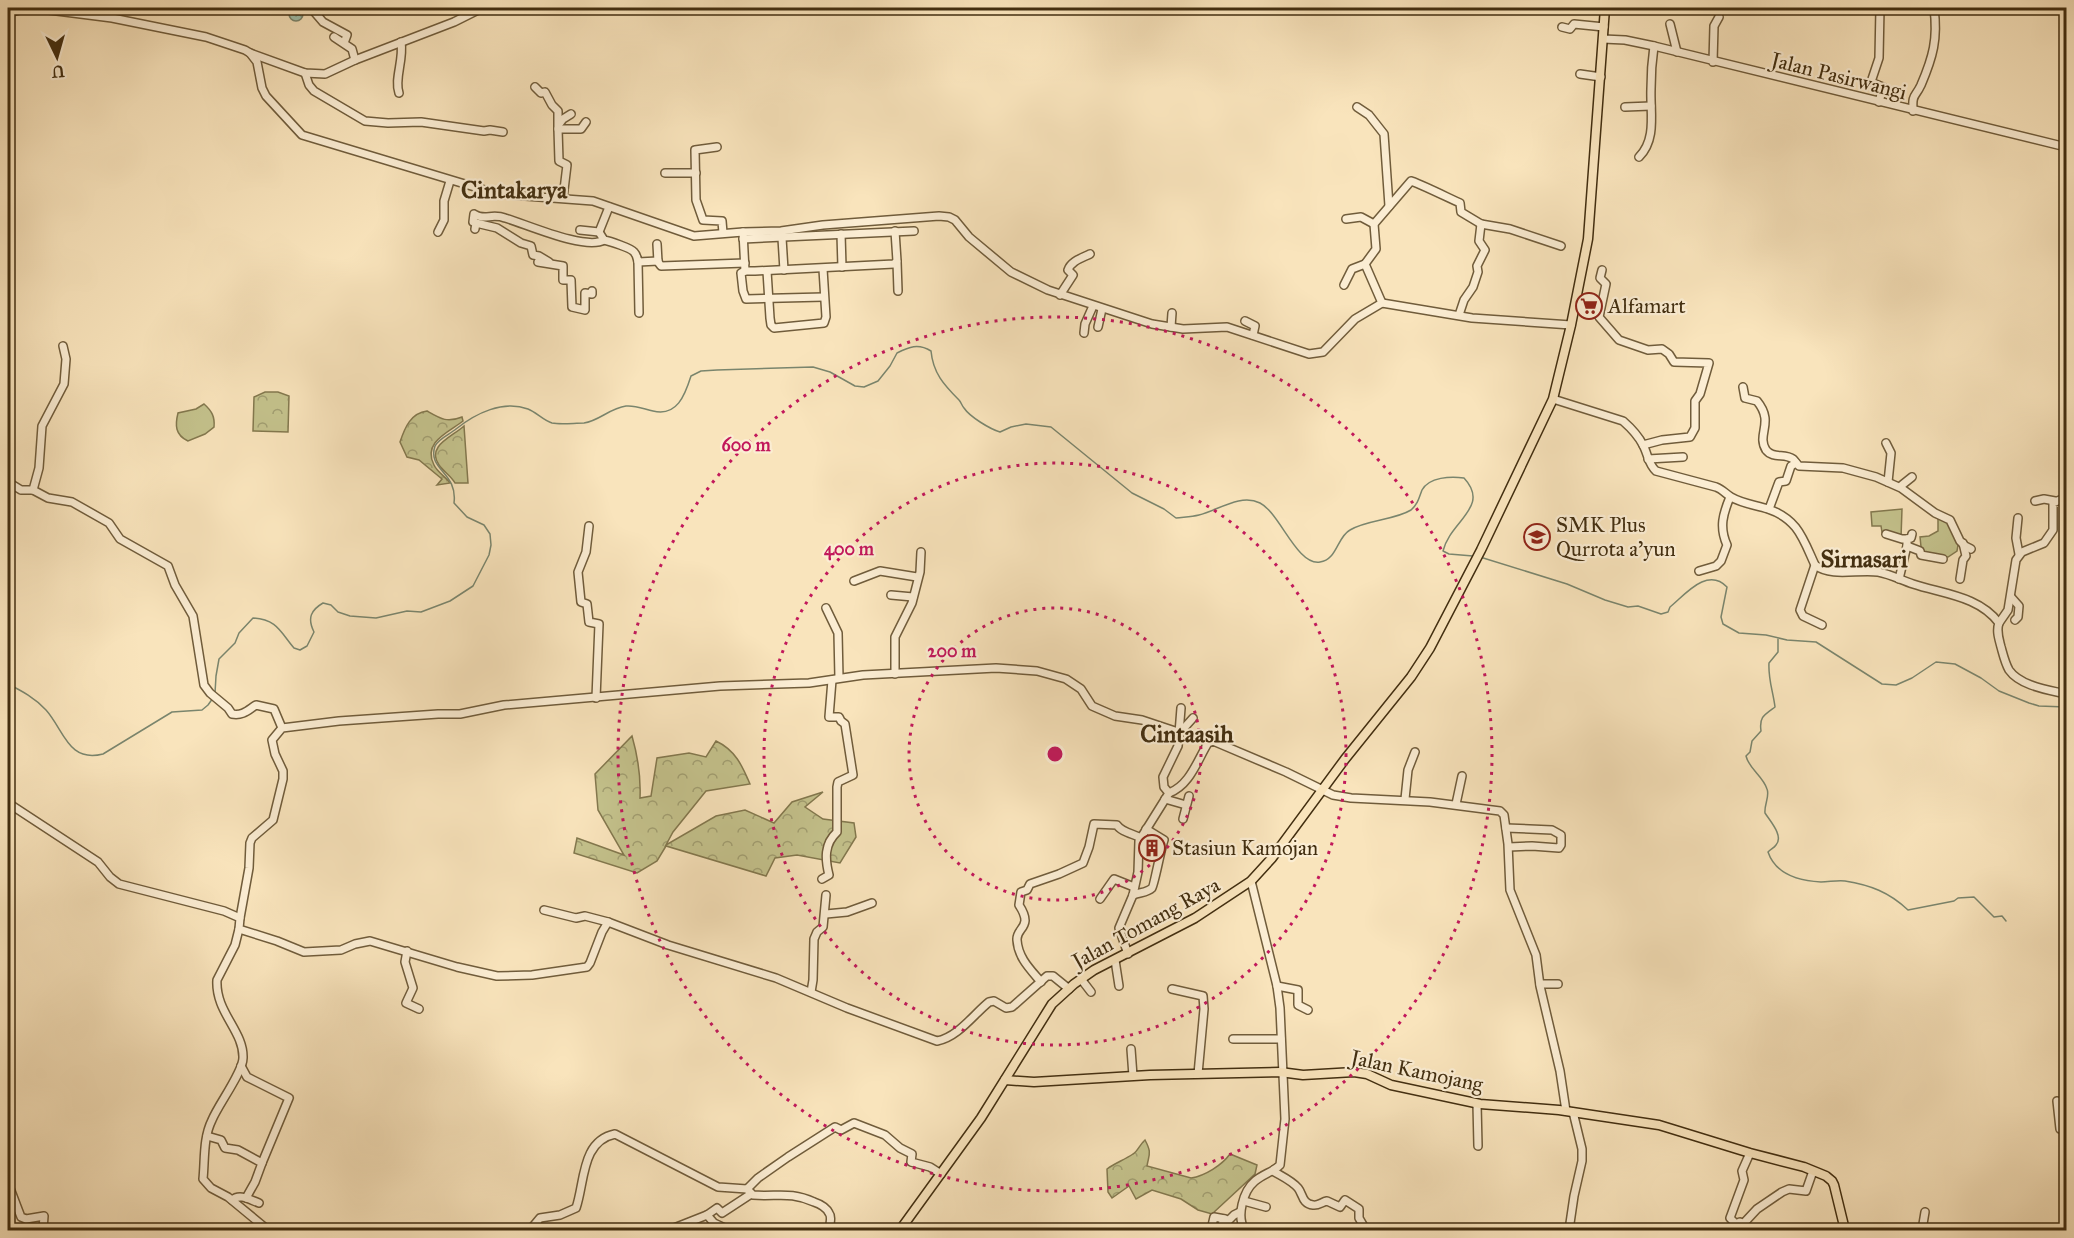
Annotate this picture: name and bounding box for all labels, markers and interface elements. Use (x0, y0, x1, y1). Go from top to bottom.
north arrow (27, 27, 87, 87)
street label: Jalan Pasirwangi (1767, 46, 1910, 105)
text: U (51, 61, 65, 81)
district label: Cintakarya (461, 175, 568, 205)
supermarket icon: Alfamart (1574, 291, 1604, 321)
place label: Alfamart (1607, 293, 1686, 319)
text: 600 m (721, 434, 771, 456)
place label: SMK Plus Qurrota a'yun (1556, 512, 1676, 562)
school or university icon: SMK Plus Qurrota a'yun (1522, 522, 1552, 552)
text: 400 m (824, 538, 875, 561)
district label: Sirnasari (1820, 544, 1908, 574)
text: 200 m (928, 640, 977, 662)
district label: Cintaasih (1140, 719, 1234, 749)
centre of rings (1045, 744, 1065, 764)
building icon: Stasiun Kamojan (1137, 833, 1167, 863)
place label: Stasiun Kamojan (1172, 835, 1318, 861)
street label: Jalan Tomang Raya (1066, 872, 1224, 975)
street label: Jalan Kamojang (1347, 1044, 1486, 1098)

